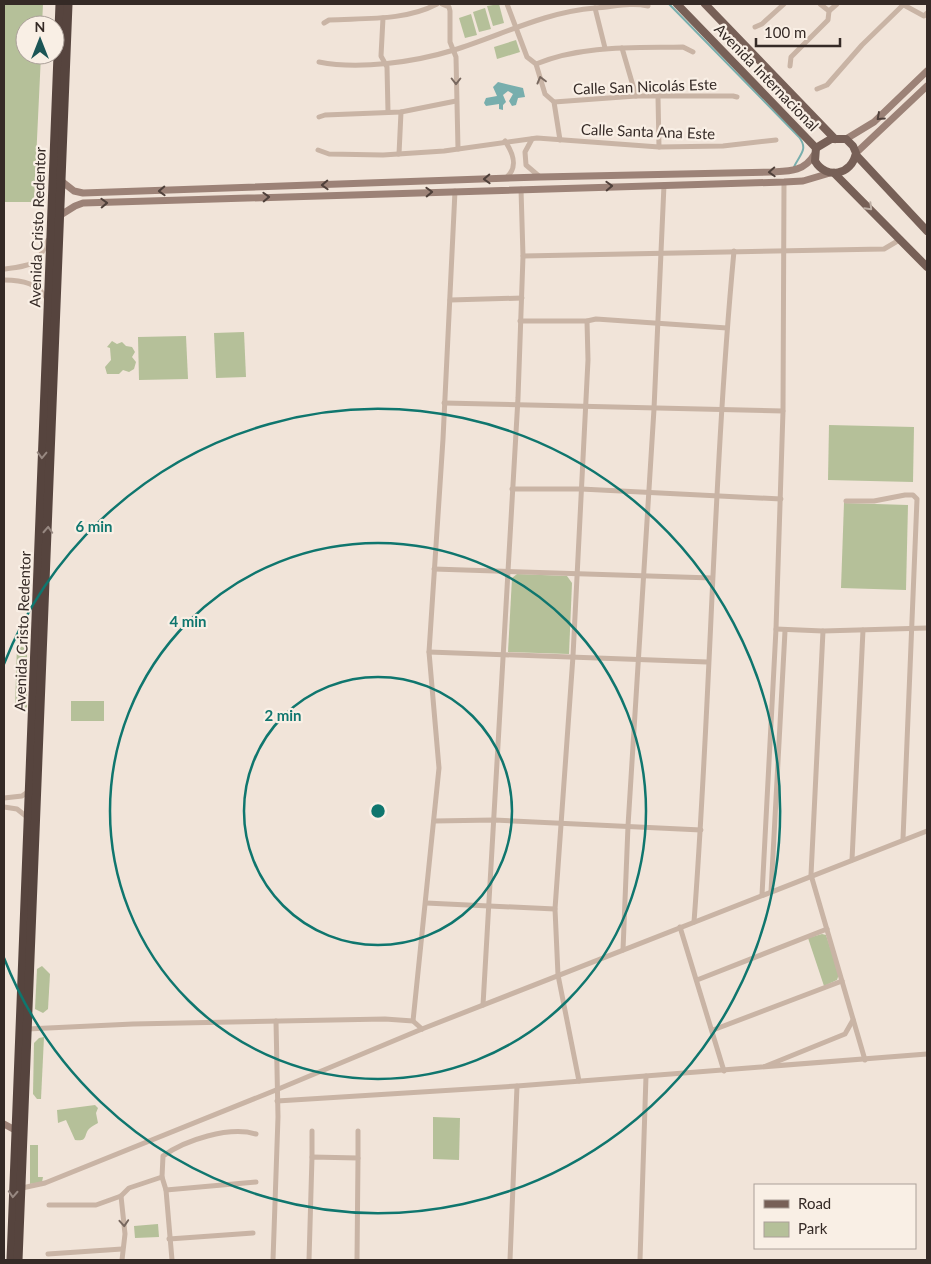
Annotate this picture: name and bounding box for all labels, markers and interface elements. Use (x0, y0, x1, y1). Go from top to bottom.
north arrow (15, 15, 65, 65)
scale bar (756, 15, 840, 47)
text: N (35, 18, 45, 35)
street label: Avenida Internacional (711, 20, 823, 134)
text: 100 m (764, 23, 806, 41)
street label: Calle San Nicolás Este (573, 74, 717, 98)
one-way arrow (536, 75, 547, 84)
one-way arrow (451, 78, 461, 85)
one-way arrow (876, 111, 885, 120)
street label: Calle Santa Ana Este (581, 120, 716, 142)
street label: Avenida Cristo Redentor (25, 146, 49, 308)
one-way arrow (768, 166, 776, 177)
one-way arrow (483, 173, 491, 184)
one-way arrow (320, 180, 328, 190)
one-way arrow (605, 181, 613, 192)
one-way arrow (158, 186, 166, 196)
one-way arrow (426, 187, 433, 197)
one-way arrow (263, 192, 271, 203)
one-way arrow (100, 197, 108, 208)
one-way arrow (863, 202, 872, 211)
one-way arrow (37, 451, 47, 459)
text: 6 min (75, 517, 113, 535)
one-way arrow (42, 525, 53, 533)
street label: Avenida Cristo Redentor (10, 550, 34, 712)
text: 4 min (169, 612, 207, 630)
text: 2 min (264, 706, 302, 724)
centre of rings (369, 802, 387, 820)
legend (754, 1184, 916, 1249)
one-way arrow (8, 1190, 18, 1198)
text: Road (798, 1194, 831, 1212)
one-way arrow (118, 1219, 129, 1227)
text: Park (798, 1219, 828, 1237)

